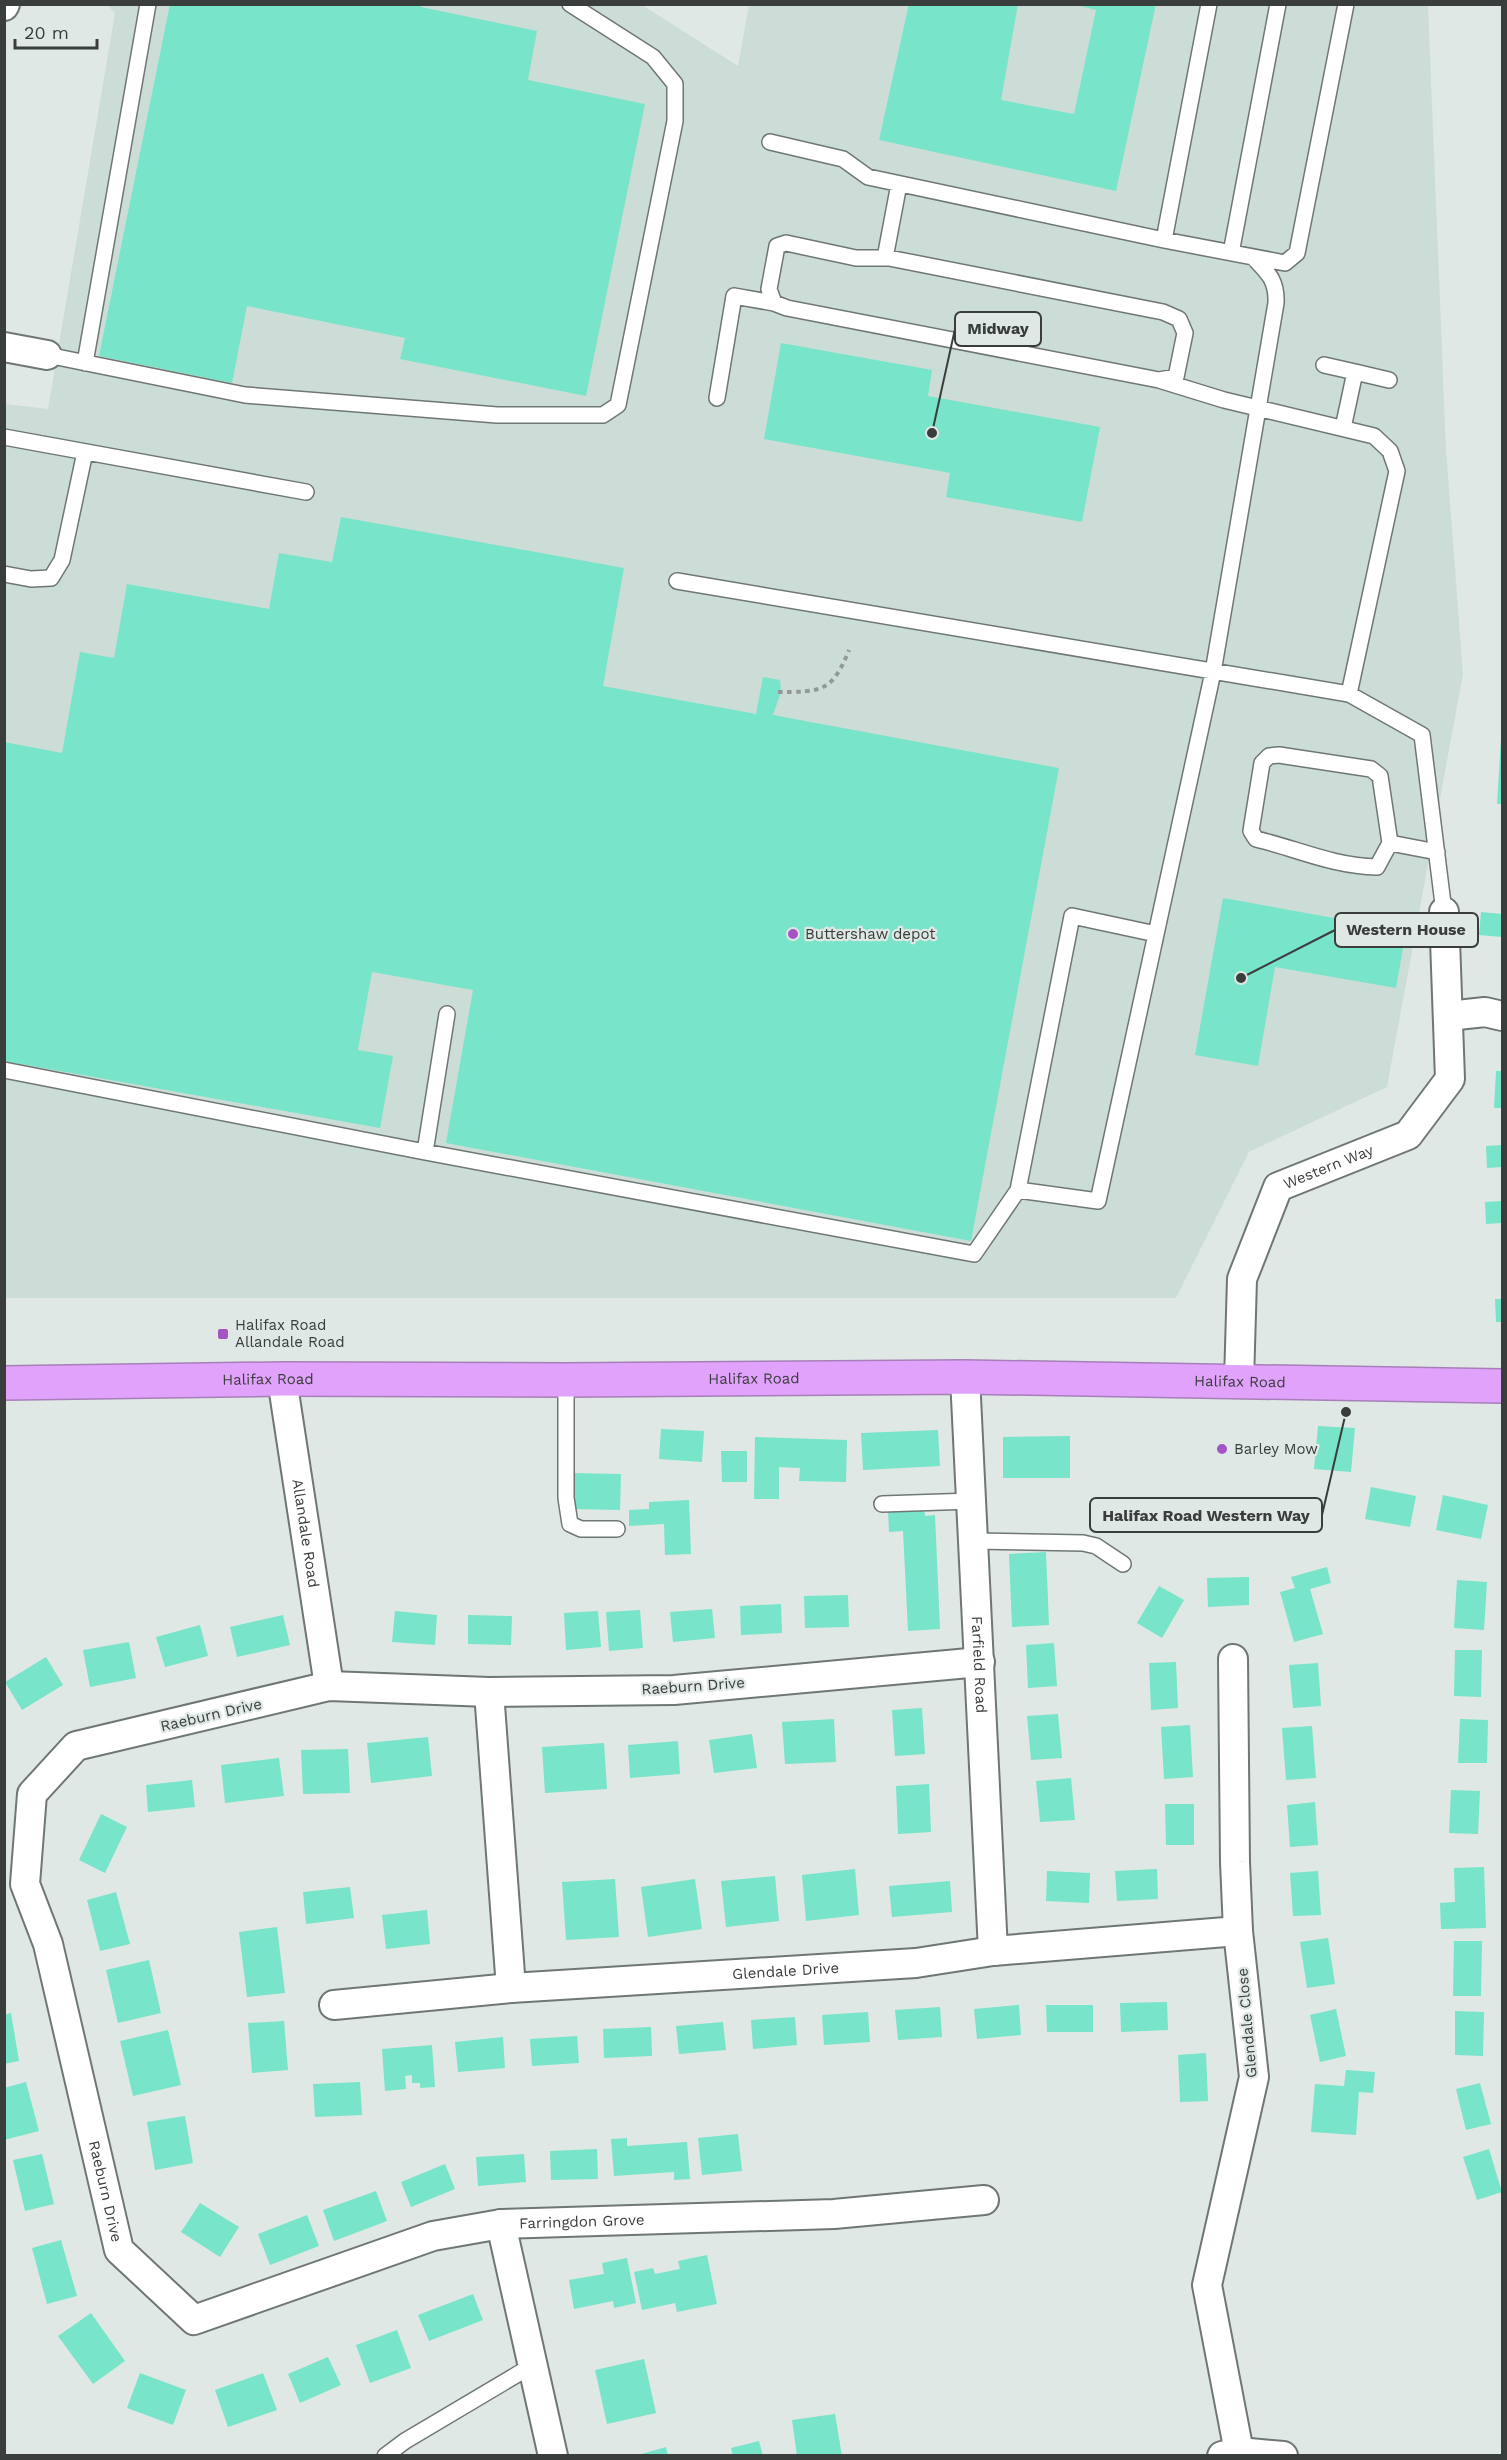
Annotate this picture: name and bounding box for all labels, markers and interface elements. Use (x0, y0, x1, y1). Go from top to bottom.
scale bar (15, 12, 98, 50)
text: 20 m (24, 22, 69, 43)
callout: Midway (955, 312, 1041, 346)
text: Midway (967, 319, 1030, 338)
callout: Western House (1335, 913, 1478, 947)
text: Western House (1346, 920, 1466, 939)
place label: Buttershaw depot (805, 925, 936, 943)
marker: Buttershaw depot (786, 927, 800, 941)
street label: Western Way (1281, 1141, 1376, 1193)
place label: Halifax Road Allandale Road (235, 1316, 345, 1351)
marker: Halifax Road Allandale Road (216, 1327, 230, 1341)
street label: Halifax Road (708, 1369, 800, 1388)
street label: Halifax Road (222, 1370, 314, 1389)
street label: Halifax Road (1194, 1372, 1286, 1391)
place label: Barley Mow (1234, 1440, 1318, 1458)
marker: Barley Mow (1215, 1442, 1229, 1456)
street label: Allandale Road (288, 1478, 323, 1589)
callout: Halifax Road Western Way (1090, 1498, 1322, 1532)
text: Halifax Road Western Way (1102, 1506, 1311, 1525)
street label: Farfield Road (968, 1616, 990, 1714)
street label: Raeburn Drive (641, 1673, 745, 1699)
street label: Raeburn Drive (158, 1695, 264, 1735)
street label: Glendale Drive (732, 1959, 840, 1983)
street label: Glendale Close (1233, 1967, 1261, 2079)
street label: Raeburn Drive (85, 2139, 126, 2244)
street label: Farringdon Grove (519, 2211, 645, 2232)

